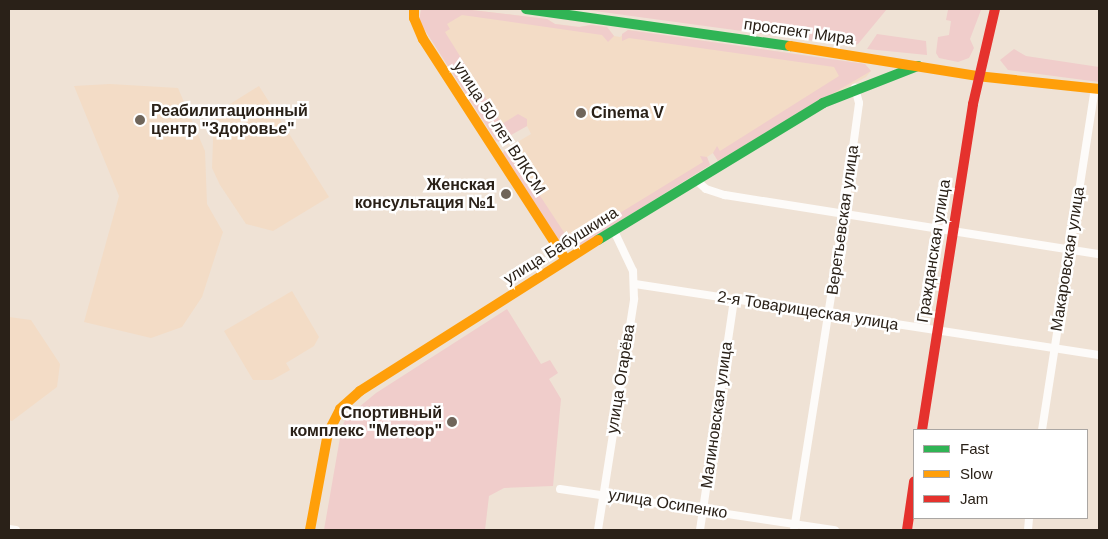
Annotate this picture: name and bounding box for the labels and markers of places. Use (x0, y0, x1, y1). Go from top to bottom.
place label: Реабилитационный центр "Здоровье" (151, 101, 308, 139)
place label: Cinema V (591, 103, 664, 123)
marker: Cinema V (575, 107, 587, 119)
marker: Реабилитационный центр "Здоровье" (133, 113, 147, 127)
place label: Женская консультация №1 (355, 175, 495, 213)
marker: Женская консультация №1 (499, 187, 513, 201)
place label: Спортивный комплекс "Метеор" (290, 403, 442, 441)
marker: Спортивный комплекс "Метеор" (446, 416, 458, 428)

